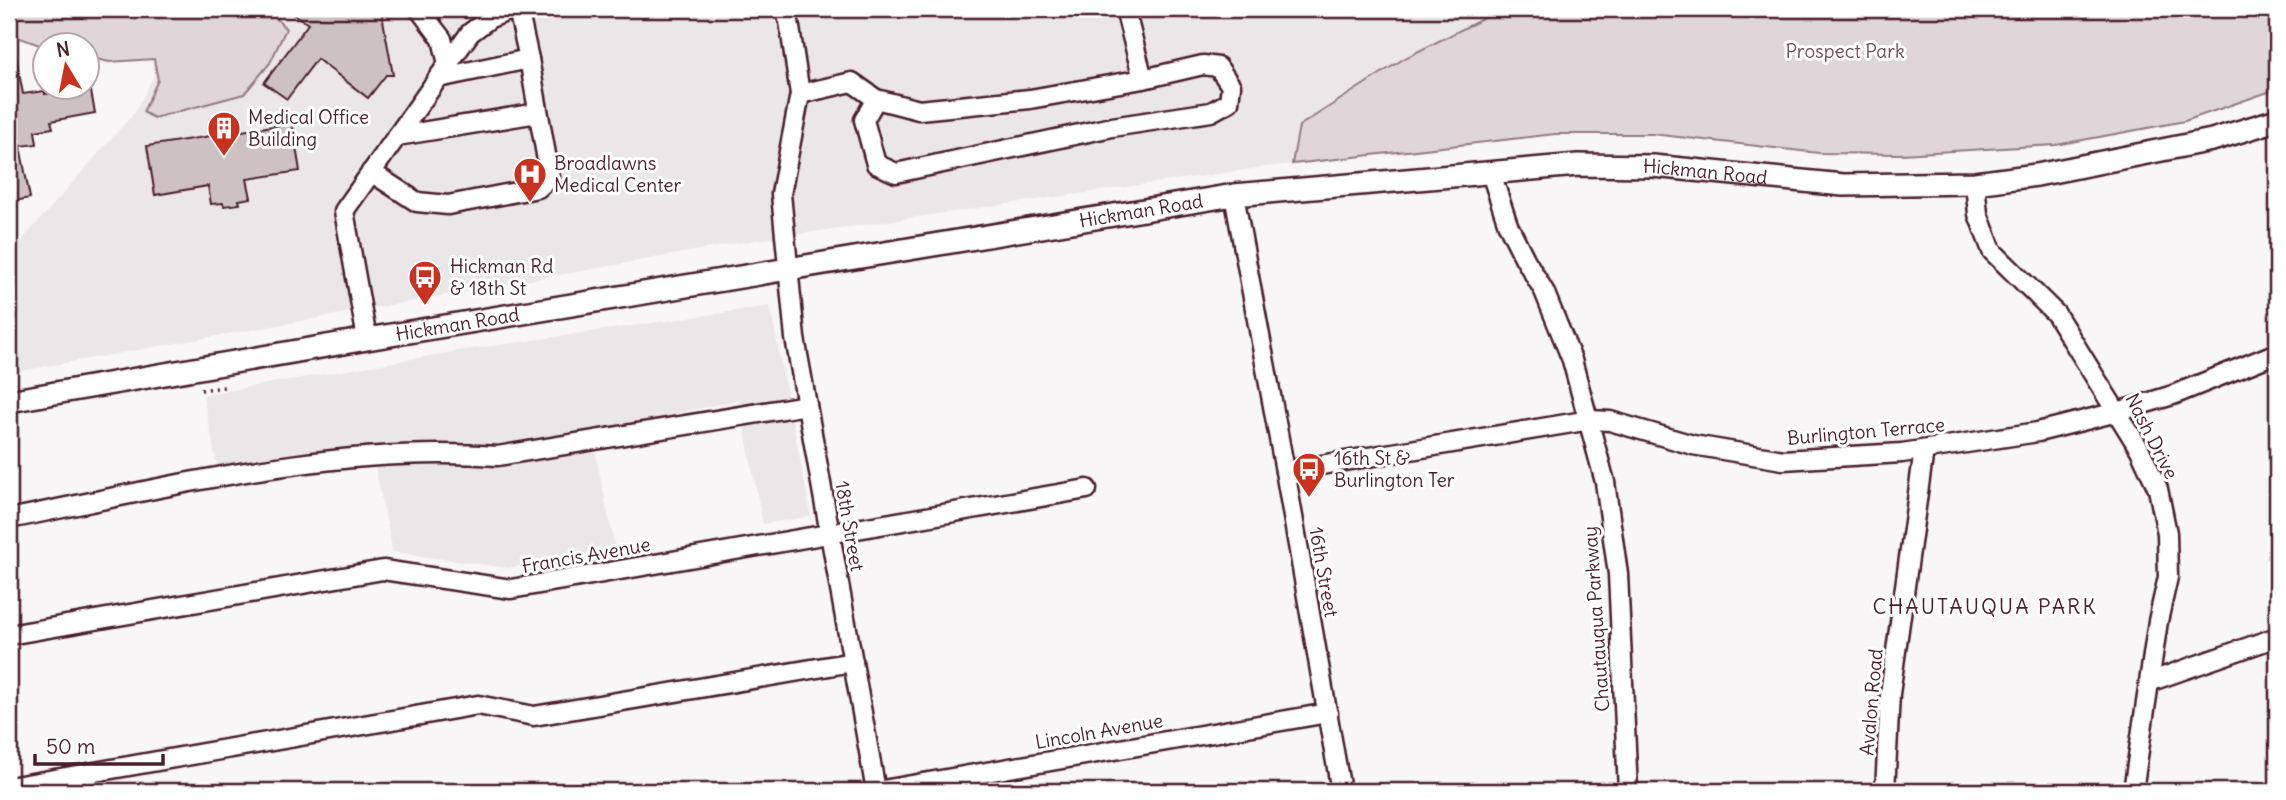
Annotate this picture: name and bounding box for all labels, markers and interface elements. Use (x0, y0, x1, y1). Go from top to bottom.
north arrow (32, 32, 102, 102)
text: N (54, 36, 72, 62)
park label: Prospect Park (1785, 39, 1905, 63)
place label: Medical Office Building (248, 105, 369, 151)
building icon: Medical Office Building (205, 109, 243, 158)
place label: Broadlawns Medical Center (554, 151, 682, 197)
street label: Hickman Road (1643, 154, 1769, 189)
hospital icon: Broadlawns Medical Center (511, 155, 549, 204)
street label: Hickman Road (1077, 188, 1205, 233)
place label: Hickman Rd & 18th St (450, 254, 553, 300)
bus stop icon: Hickman Rd & 18th St (406, 258, 444, 307)
street label: Hickman Road (394, 302, 521, 346)
street label: Nash Drive (2120, 389, 2184, 483)
street label: Burlington Terrace (1786, 412, 1946, 450)
place label: 16th St & Burlington Ter (1334, 446, 1455, 492)
bus stop icon: 16th St & Burlington Ter (1290, 450, 1328, 499)
street label: 18th Street (830, 479, 870, 573)
street label: 16th Street (1304, 525, 1344, 619)
street label: Chautauqua Parkway (1578, 525, 1614, 713)
street label: Francis Avenue (520, 532, 652, 578)
district label: CHAUTAUQUA PARK (1873, 593, 2097, 620)
street label: Avalon Road (1854, 648, 1888, 756)
street label: Lincoln Avenue (1033, 708, 1165, 754)
scale bar (35, 723, 163, 767)
text: 50 m (46, 733, 95, 760)

